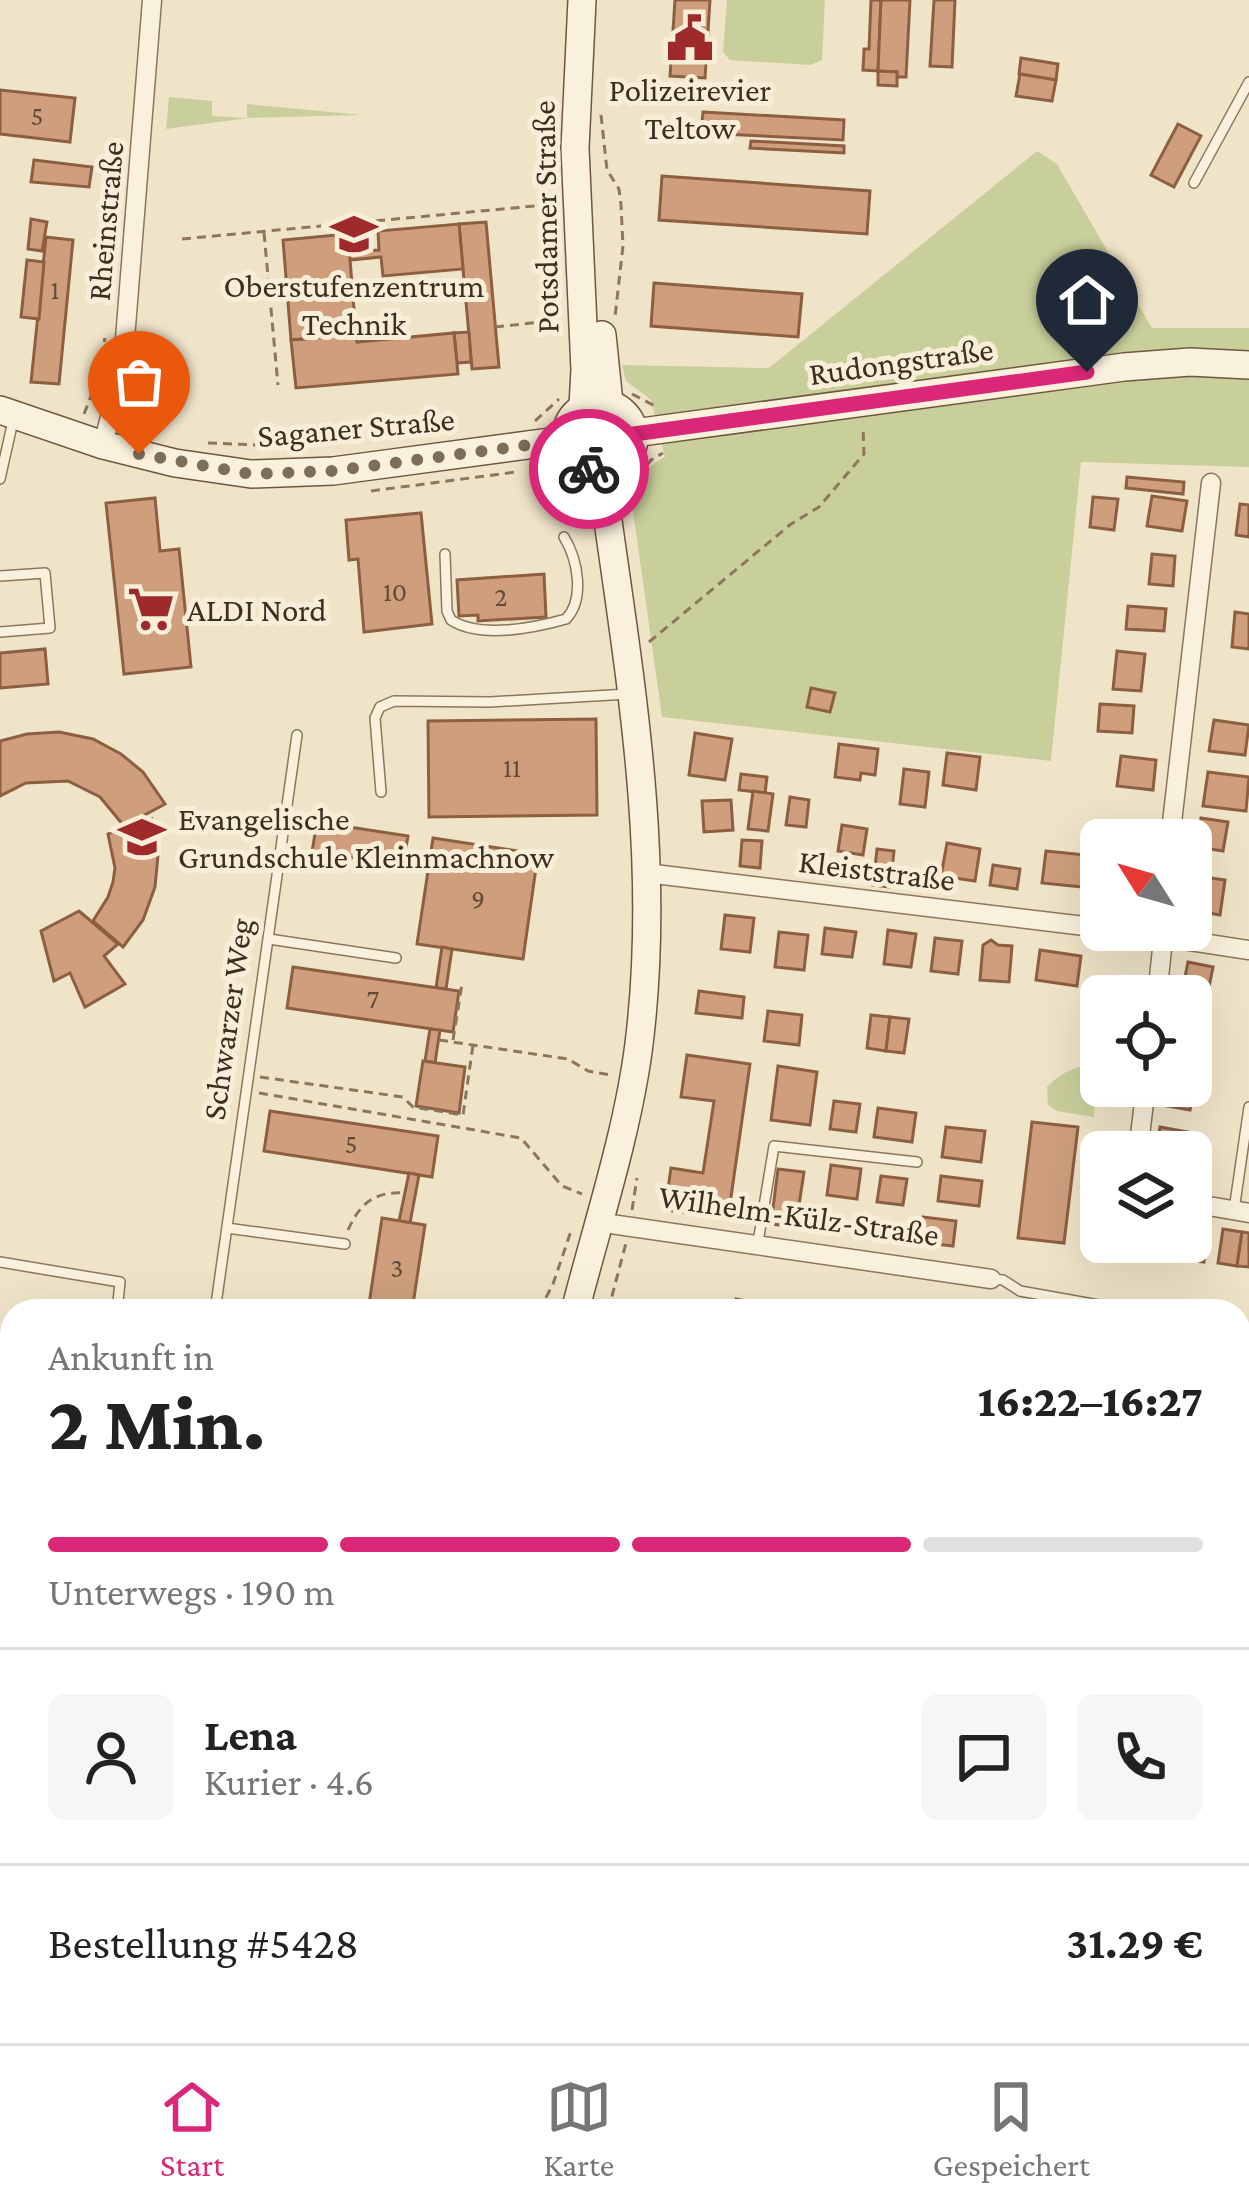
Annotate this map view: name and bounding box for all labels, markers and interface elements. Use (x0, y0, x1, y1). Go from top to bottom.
public building icon: Polizeirevier Teltow (665, 13, 715, 63)
place label: Polizeirevier Teltow (609, 71, 771, 146)
street label: Potsdamer Straße (524, 100, 566, 334)
house number: 5 (31, 101, 43, 131)
street label: Rheinstraße (80, 140, 130, 302)
school or university icon: Oberstufenzentrum Technik (329, 209, 379, 259)
pin (1036, 249, 1138, 372)
place label: Oberstufenzentrum Technik (223, 267, 485, 342)
icon: home (1054, 267, 1120, 333)
house number: 1 (51, 275, 60, 305)
street label: Rudongstraße (806, 330, 996, 392)
pin (88, 331, 190, 454)
icon: bag (106, 349, 172, 415)
street label: Saganer Straße (256, 400, 456, 454)
courier (529, 409, 649, 529)
icon: bike (556, 436, 622, 502)
house number: 10 (383, 577, 407, 607)
house number: 2 (495, 582, 507, 612)
supermarket icon: ALDI Nord (126, 584, 176, 634)
place label: ALDI Nord (187, 591, 327, 628)
house number: 11 (503, 753, 521, 783)
place label: Evangelische Grundschule Kleinmachnow (178, 800, 555, 875)
school or university icon: Evangelische Grundschule Kleinmachnow (117, 812, 167, 862)
north arrow (1080, 819, 1212, 951)
map controls (1080, 819, 1212, 1263)
street label: Kleiststraße (797, 842, 957, 898)
house number: 9 (471, 884, 485, 914)
street label: Schwarzer Weg (195, 916, 259, 1122)
button: locate (1080, 975, 1212, 1107)
house number: 7 (367, 984, 379, 1014)
house number: 5 (345, 1129, 357, 1159)
button: layers (1080, 1131, 1212, 1263)
street label: Wilhelm-Külz-Straße (656, 1177, 942, 1253)
house number: 3 (391, 1253, 403, 1283)
text: Ankunft in (48, 1335, 214, 1378)
text: 16:22–16:27 (978, 1376, 1203, 1426)
text: 2 Min. (48, 1379, 266, 1466)
text: Unterwegs · 190 m (48, 1570, 335, 1613)
button: person (48, 1694, 174, 1820)
button: chat (921, 1694, 1047, 1820)
button: phone (1077, 1694, 1203, 1820)
text: Lena (204, 1710, 297, 1760)
text: Kurier · 4.6 (204, 1760, 374, 1803)
text: Bestellung #5428 (48, 1918, 359, 1968)
text: 31.29 € (1066, 1918, 1203, 1968)
tab: Start (159, 2074, 225, 2183)
tab: Karte (543, 2074, 614, 2183)
tab: Gespeichert (933, 2074, 1090, 2183)

